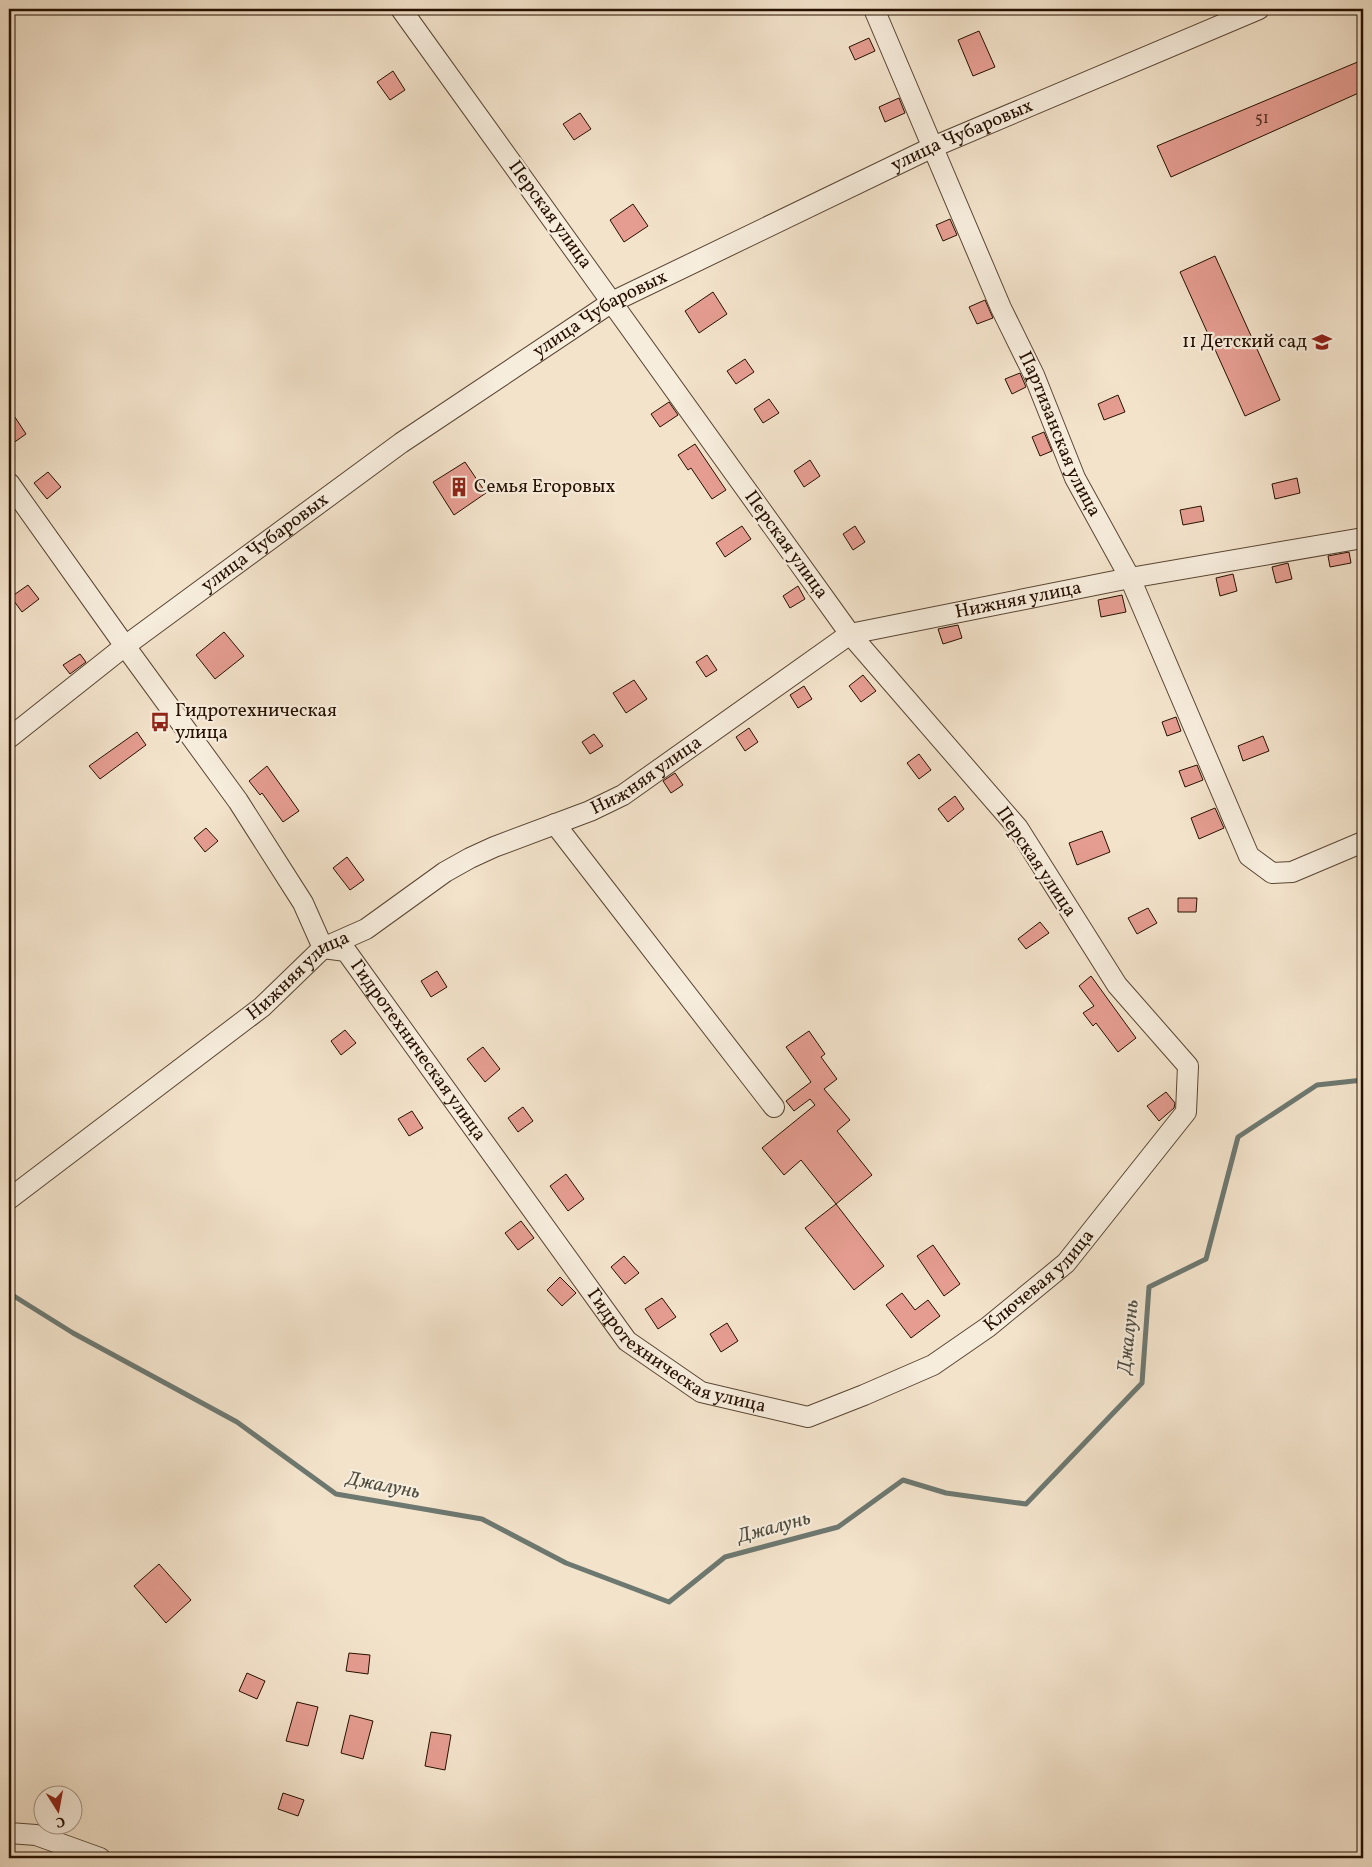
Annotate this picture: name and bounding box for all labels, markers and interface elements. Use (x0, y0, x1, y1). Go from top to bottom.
street label: улица Чубаровых (887, 93, 1037, 178)
house number: 51 (1255, 108, 1269, 130)
street label: Перская улица (502, 156, 598, 274)
street label: улица Чубаровых (528, 264, 672, 364)
place label: 11 Детский сад (1182, 329, 1307, 355)
school or university icon: 11 Детский сад (1311, 331, 1333, 353)
street label: Партизанская улица (1011, 347, 1107, 522)
place label: Семья Егоровых (474, 474, 615, 500)
building icon: Семья Егоровых (448, 476, 470, 498)
street label: Перская улица (738, 486, 834, 604)
street label: улица Чубаровых (196, 487, 334, 599)
street label: Нижняя улица (953, 575, 1084, 626)
place label: Гидротехническая улица (175, 698, 337, 746)
bus stop icon: Гидротехническая улица (149, 711, 171, 733)
street label: Нижняя улица (586, 730, 707, 822)
street label: Перская улица (989, 802, 1083, 922)
street label: Нижняя улица (241, 925, 354, 1027)
street label: Гидротехническая улица (343, 955, 492, 1147)
street label: Ключевая улица (978, 1224, 1101, 1338)
street label: Гидротехническая улица (580, 1283, 769, 1420)
water label: Джалунь (1111, 1298, 1147, 1378)
water label: Джалунь (342, 1465, 422, 1507)
water label: Джалунь (732, 1505, 814, 1552)
north arrow (32, 1784, 82, 1834)
text: С (54, 1811, 66, 1831)

